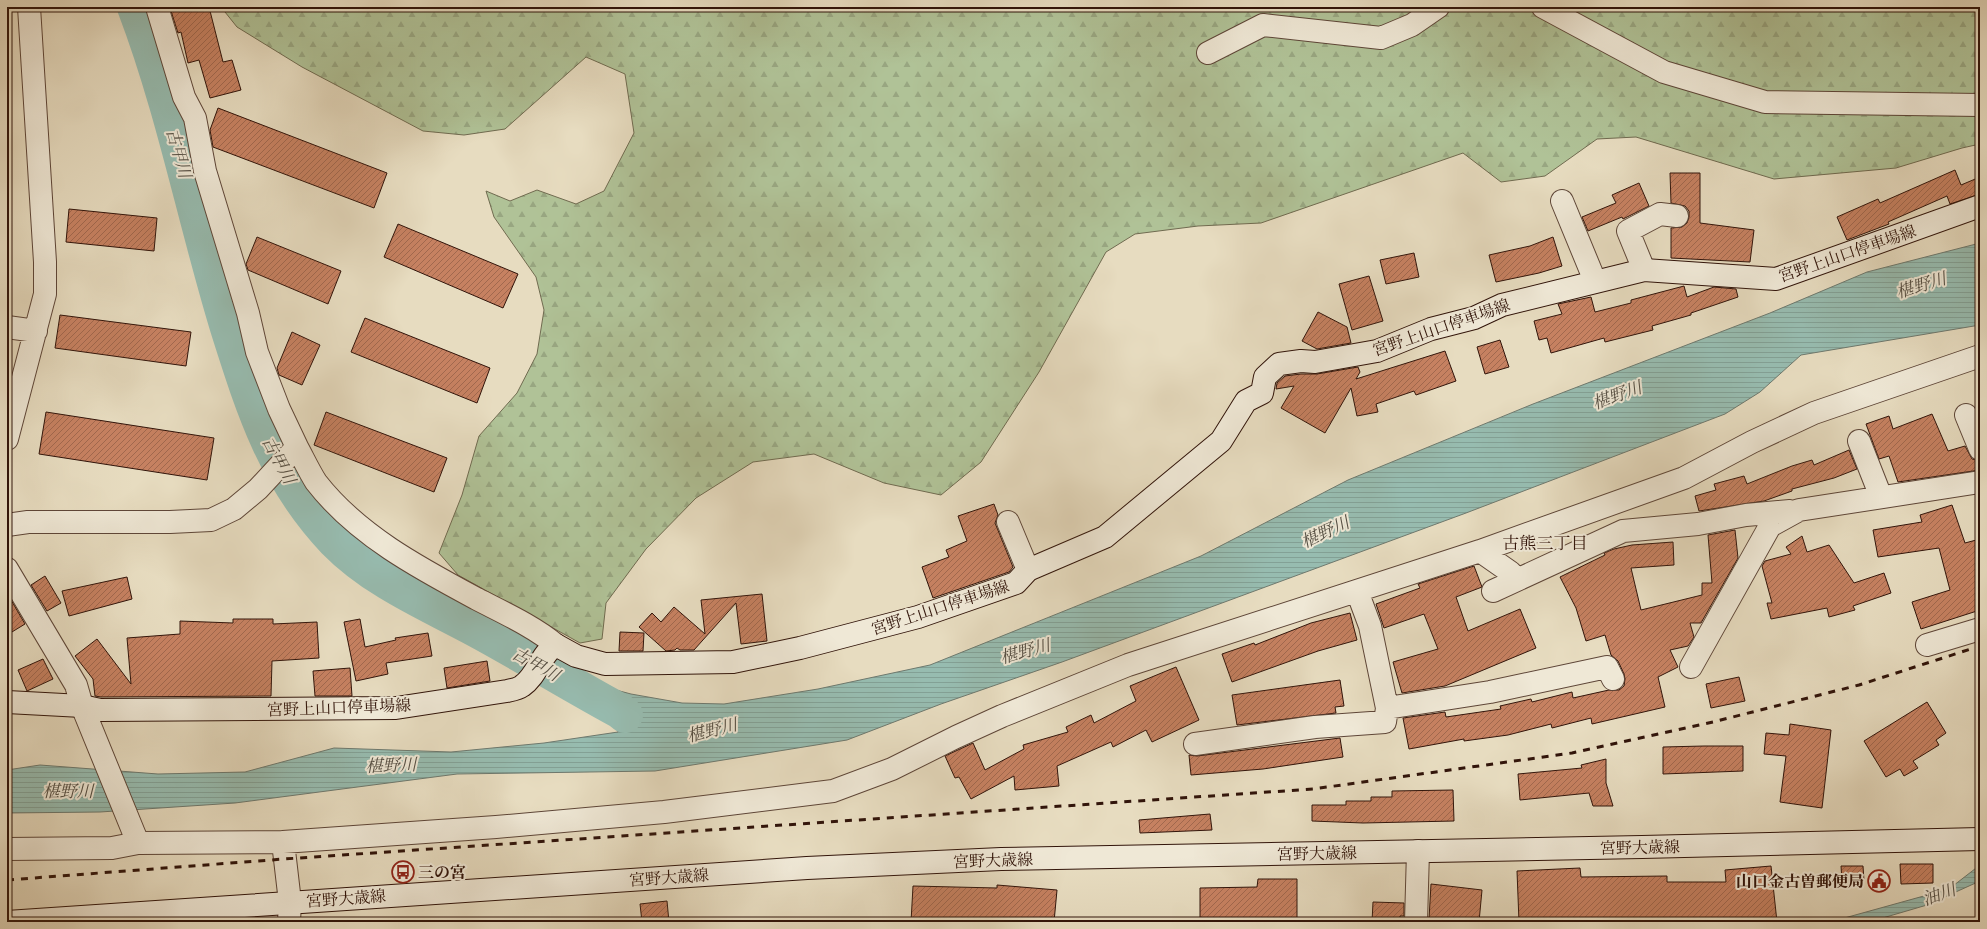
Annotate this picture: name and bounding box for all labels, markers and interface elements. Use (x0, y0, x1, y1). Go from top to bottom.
water label: 古甲川 (160, 125, 199, 183)
street label: 宮野上山口停車場線 (1775, 218, 1919, 288)
water label: 椹野川 (1893, 265, 1951, 304)
street label: 宮野上山口停車場線 (1369, 292, 1513, 362)
water label: 椹野川 (1589, 373, 1647, 415)
water label: 古甲川 (256, 431, 303, 490)
water label: 椹野川 (1296, 509, 1355, 554)
district label: 古熊三丁目 (1503, 530, 1588, 555)
street label: 宮野上山口停車場線 (868, 573, 1012, 641)
water label: 椹野川 (997, 631, 1055, 669)
water label: 古甲川 (508, 640, 566, 688)
street label: 宮野上山口停車場線 (267, 692, 411, 722)
water label: 椹野川 (684, 711, 742, 748)
water label: 椹野川 (365, 751, 419, 778)
water label: 椹野川 (43, 778, 95, 803)
street label: 宮野大歳線 (1600, 834, 1680, 860)
street label: 宮野大歳線 (1277, 840, 1357, 866)
street label: 宮野大歳線 (953, 847, 1033, 873)
bus stop icon: 三の宮 (390, 859, 416, 885)
place label: 三の宮 (418, 860, 466, 884)
street label: 宮野大歳線 (628, 862, 710, 892)
public building icon: 山口金古曽郵便局 (1866, 868, 1892, 894)
place label: 山口金古曽郵便局 (1736, 869, 1864, 893)
water label: 油川 (1919, 875, 1961, 911)
street label: 宮野大歳線 (305, 883, 387, 913)

